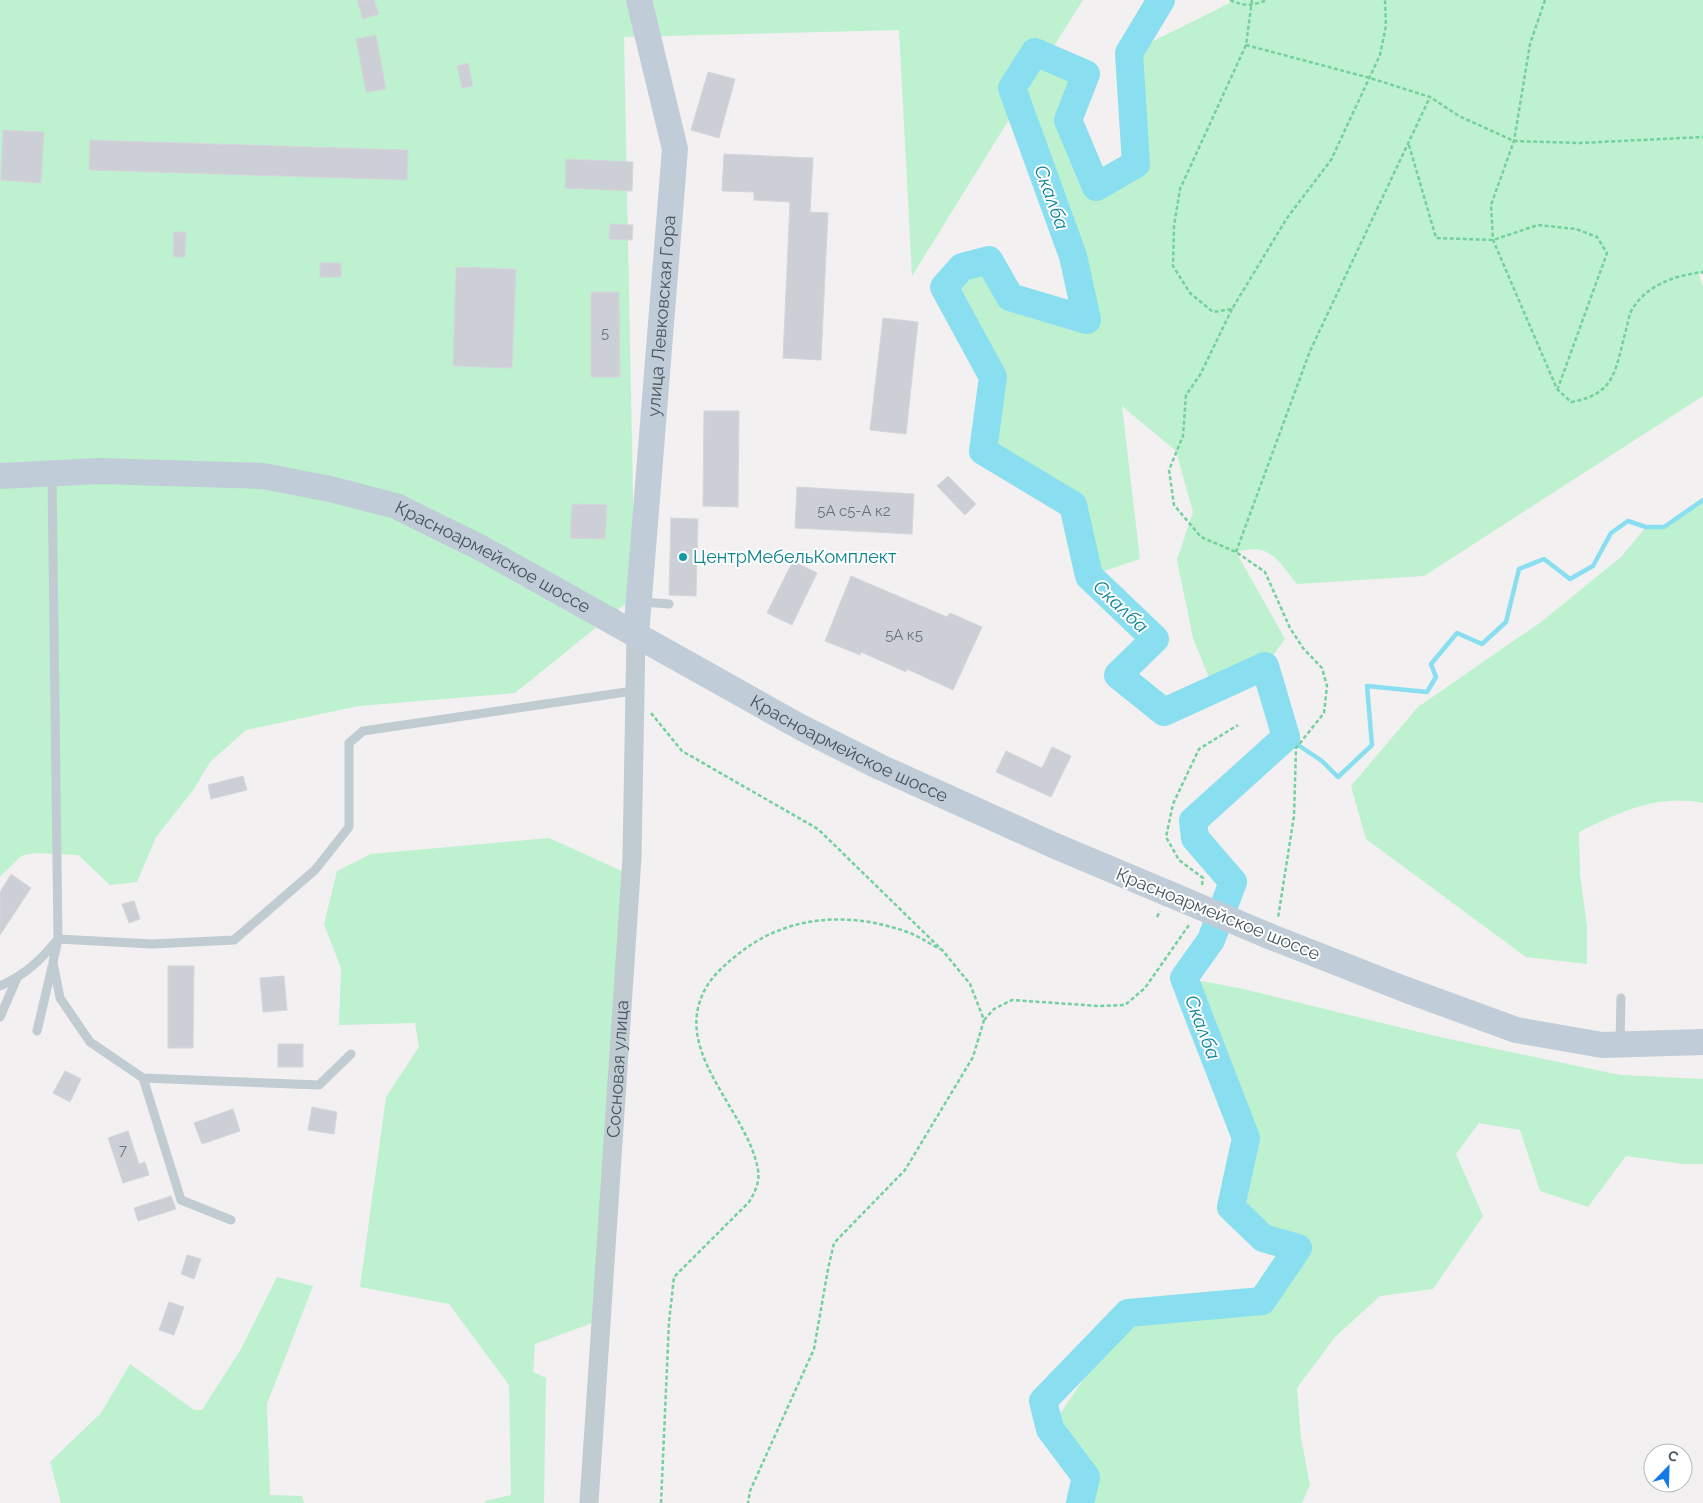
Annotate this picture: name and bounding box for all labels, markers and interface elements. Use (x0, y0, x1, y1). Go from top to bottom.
water label: Скалба (1030, 162, 1074, 232)
street label: улица Левковская Гора (643, 214, 680, 418)
house number: 5 (601, 324, 609, 342)
street label: Красноармейское шоссе (392, 496, 595, 617)
house number: 5А с5-А к2 (817, 502, 891, 520)
place label: ЦентрМебельКомплект (693, 546, 897, 567)
marker: ЦентрМебельКомплект (677, 551, 689, 563)
water label: Скалба (1089, 575, 1153, 637)
house number: 5А к5 (885, 626, 923, 644)
street label: Красноармейское шоссе (747, 690, 952, 806)
street label: Красноармейское шоссе (1113, 863, 1324, 964)
water label: Скалба (1181, 992, 1225, 1062)
street label: Сосновая улица (602, 999, 632, 1138)
house number: 7 (119, 1141, 127, 1159)
north arrow (1643, 1443, 1693, 1493)
text: С (1666, 1447, 1681, 1465)

